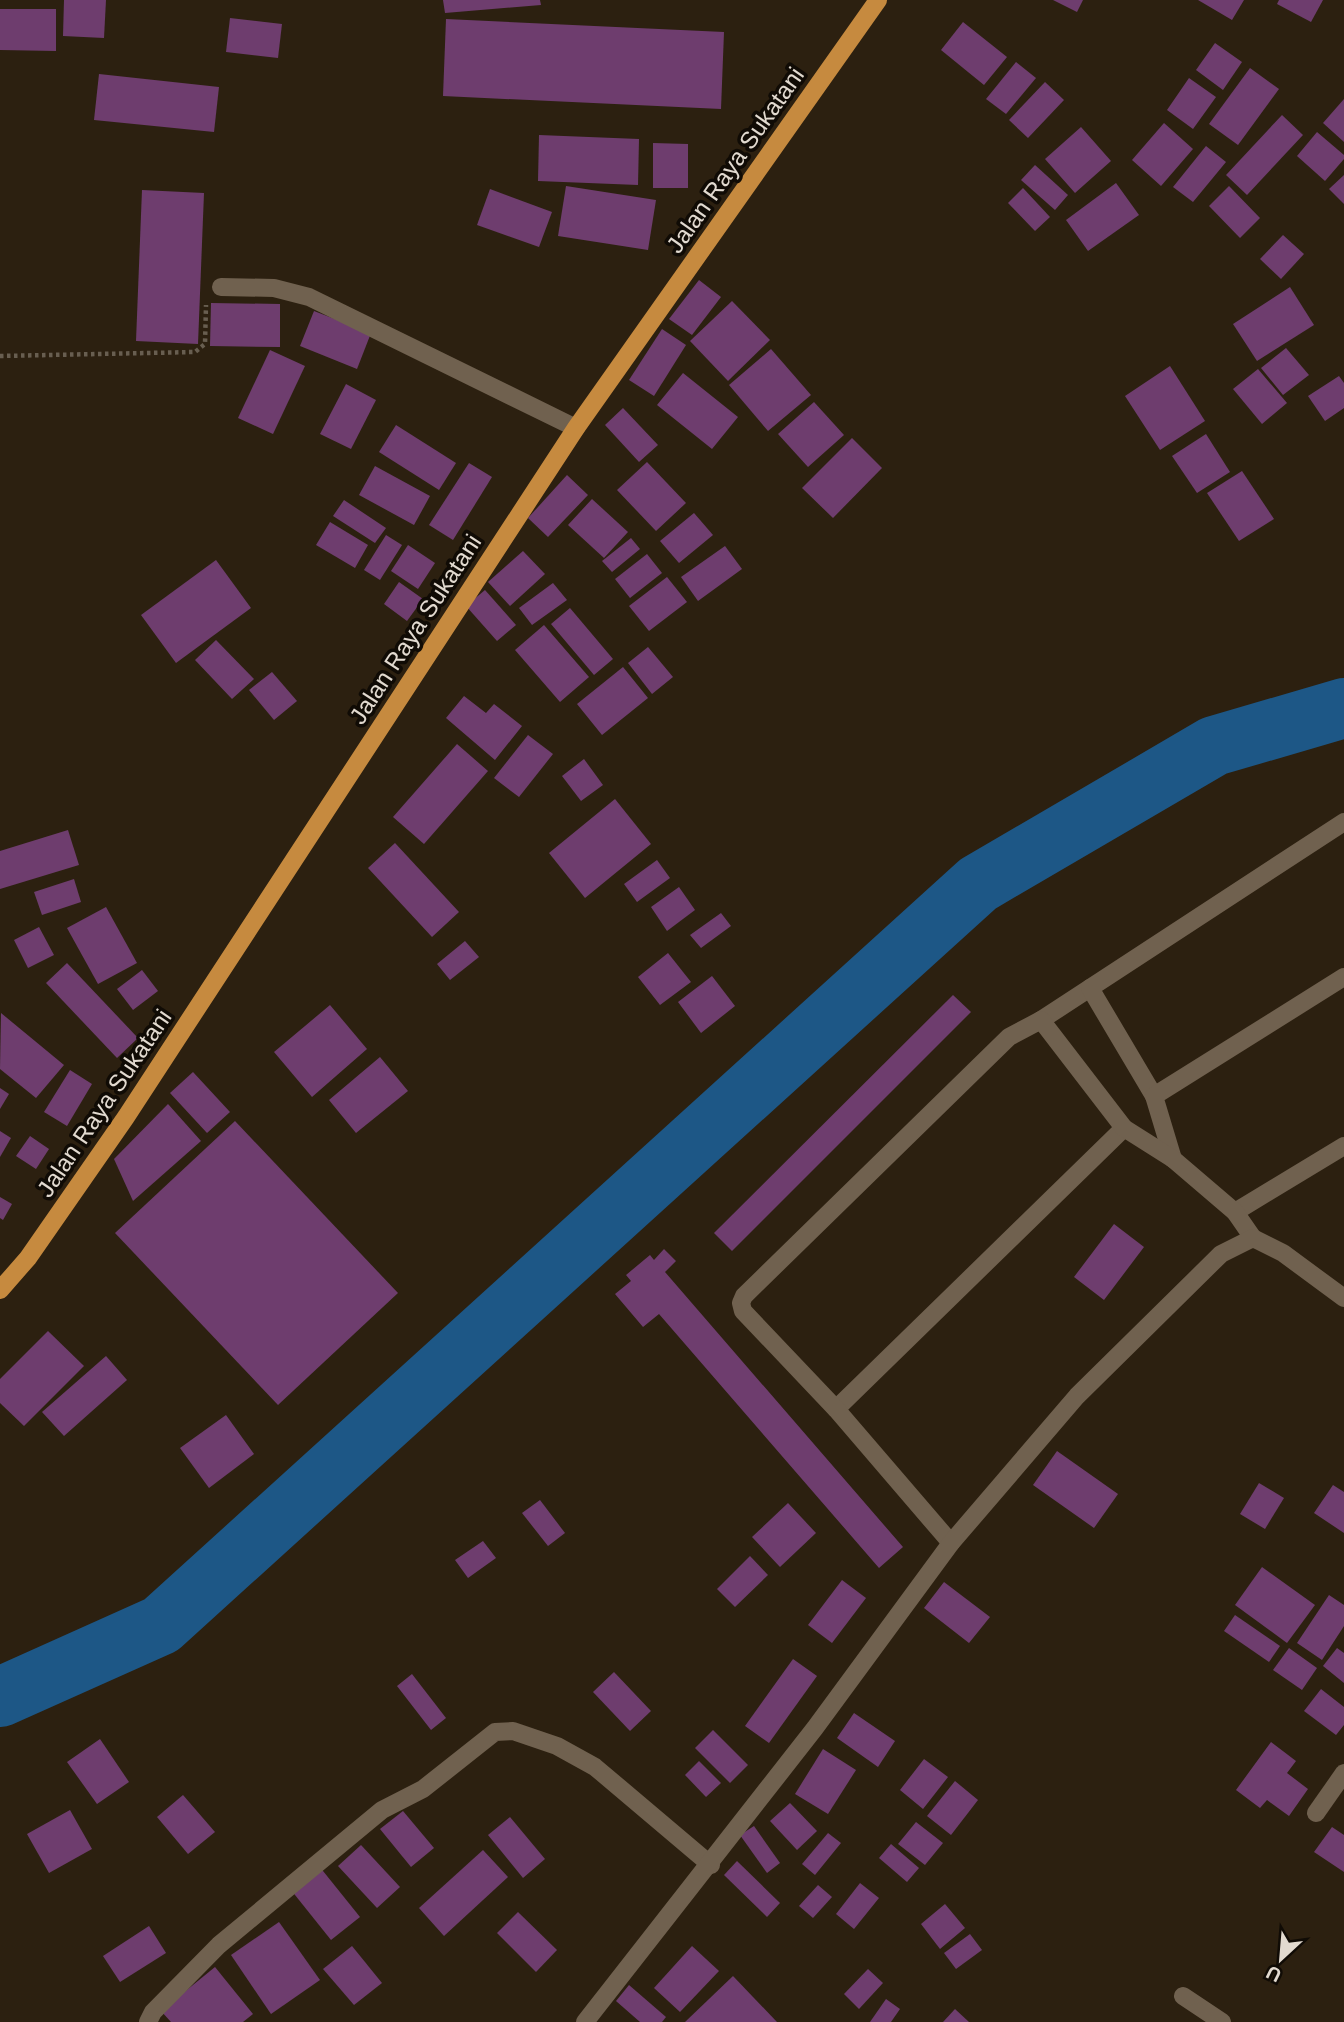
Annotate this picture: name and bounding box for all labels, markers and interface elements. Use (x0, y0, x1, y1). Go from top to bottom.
street label: Jalan Raya Sukatani (661, 62, 809, 258)
street label: Jalan Raya Sukatani (344, 529, 486, 729)
street label: Jalan Raya Sukatani (31, 1004, 177, 1202)
north arrow (1246, 1924, 1316, 1994)
text: U (1263, 1961, 1285, 1986)

